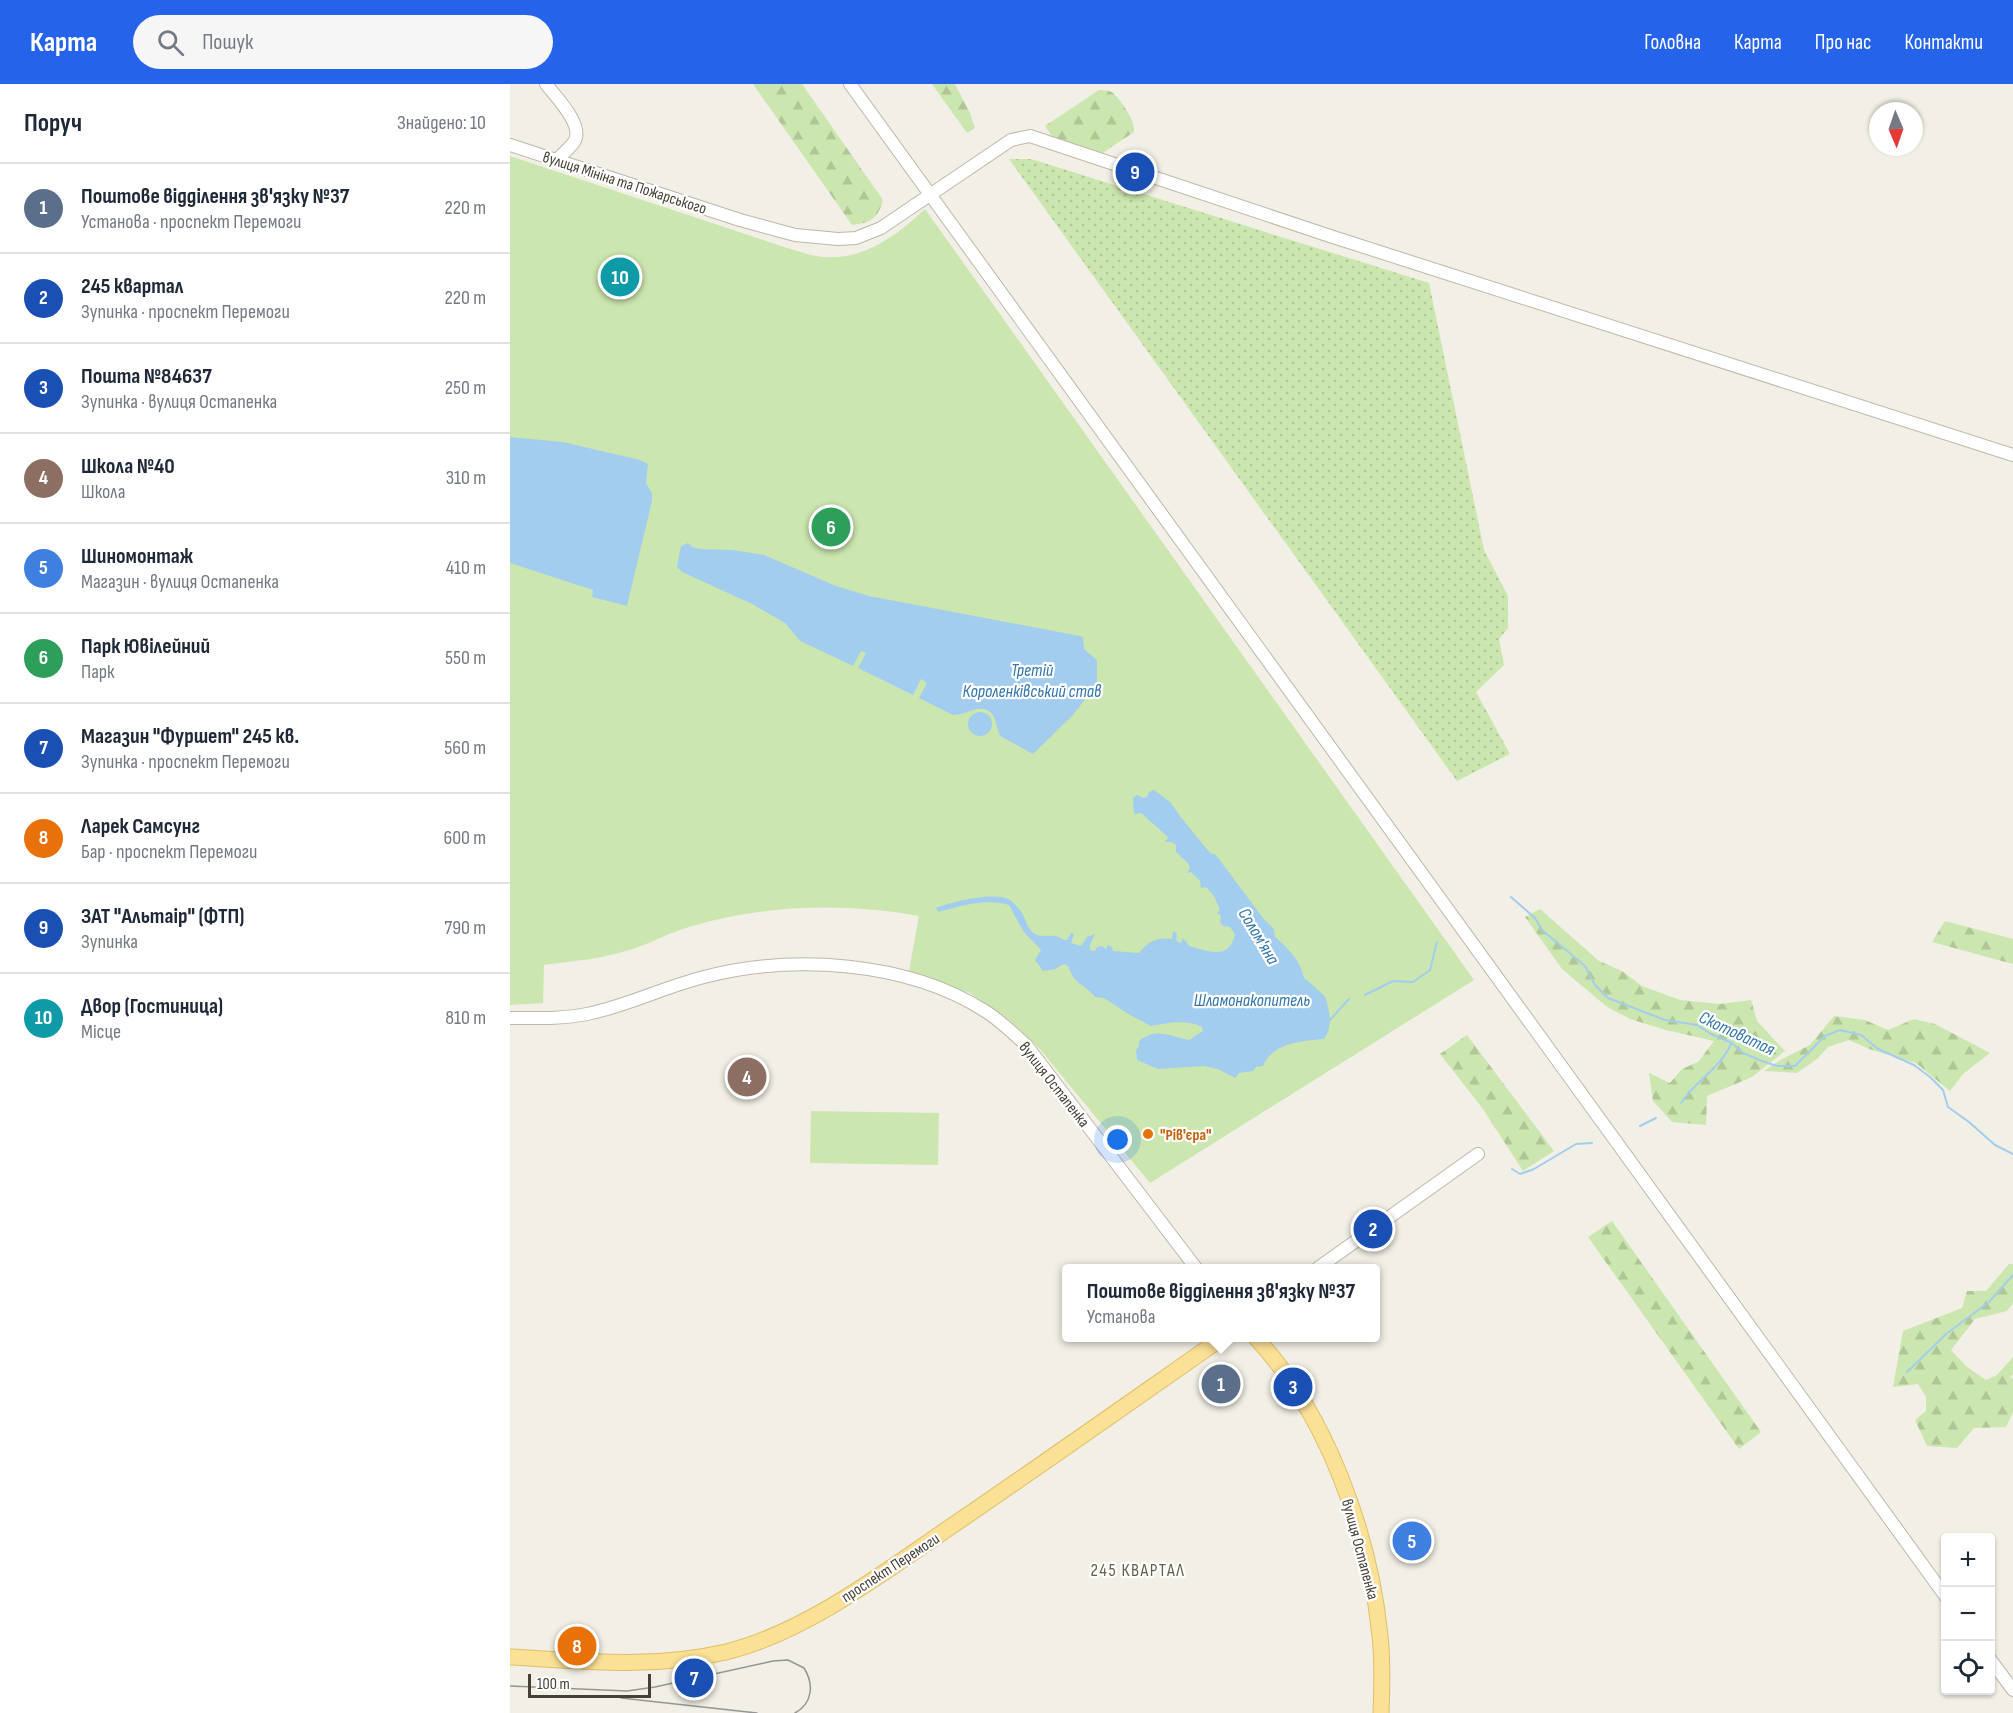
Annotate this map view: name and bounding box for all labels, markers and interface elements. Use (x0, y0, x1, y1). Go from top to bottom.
search box (133, 15, 553, 69)
text: Карта (30, 26, 97, 59)
icon: search (154, 26, 187, 59)
text: Пошук (202, 29, 253, 56)
text: Головна (1644, 30, 1701, 55)
text: Карта (1734, 30, 1782, 55)
text: Про нас (1815, 30, 1871, 55)
text: Контакти (1904, 30, 1983, 55)
north arrow (1869, 102, 1923, 156)
text: Поруч (24, 108, 82, 139)
text: Знайдено: 10 (397, 111, 486, 135)
street label: вулиця Мініна та Пожарського (540, 148, 709, 219)
pin: 9 (1116, 150, 1154, 194)
text: Поштове відділення зв'язку №37 (81, 183, 349, 210)
text: 1 (40, 196, 47, 220)
text: 220 m (445, 196, 486, 220)
text: Установа · проспект Перемоги (81, 210, 301, 234)
pin: 10 (600, 254, 640, 300)
text: 245 квартал (81, 273, 184, 300)
text: 2 (39, 286, 48, 310)
text: 220 m (445, 286, 486, 310)
text: Зупинка · проспект Перемоги (81, 300, 290, 324)
text: Пошта №84637 (81, 363, 212, 390)
text: 3 (39, 376, 48, 400)
text: 250 m (445, 376, 486, 400)
text: Зупинка · вулиця Остапенка (81, 390, 277, 414)
text: Школа №40 (81, 453, 175, 480)
text: 4 (39, 466, 48, 490)
text: 310 m (446, 466, 486, 490)
text: Школа (81, 480, 125, 504)
pin: 6 (812, 504, 850, 550)
text: Шиномонтаж (81, 543, 193, 570)
text: 5 (39, 556, 48, 580)
text: 410 m (446, 556, 486, 580)
text: Магазин · вулиця Остапенка (81, 570, 279, 594)
text: Парк Ювілейний (81, 633, 210, 660)
text: 6 (39, 646, 48, 670)
text: 550 m (445, 646, 486, 670)
text: Парк (81, 660, 115, 684)
water label: Третій Короленківський став (963, 660, 1102, 702)
text: Магазин "Фуршет" 245 кв. (81, 723, 299, 750)
text: 7 (39, 736, 48, 760)
text: 560 m (444, 736, 486, 760)
text: Зупинка · проспект Перемоги (81, 750, 290, 774)
text: Ларек Самсунг (81, 813, 200, 840)
text: 8 (39, 826, 48, 850)
text: 600 m (443, 826, 486, 850)
text: Бар · проспект Перемоги (81, 840, 257, 864)
text: ЗАТ "Альтаір" (ФТП) (81, 903, 244, 930)
water label: Солом'яна (1234, 904, 1284, 969)
text: 9 (39, 916, 48, 940)
text: 790 m (444, 916, 486, 940)
text: Зупинка (81, 930, 138, 954)
water label: Шламонакопитель (1194, 990, 1310, 1011)
text: Двор (Гостиница) (81, 993, 223, 1020)
text: 10 (35, 1006, 52, 1030)
text: 810 m (445, 1006, 486, 1030)
water label: Скотоватая (1696, 1007, 1778, 1060)
text: Місце (81, 1020, 121, 1044)
street label: вулиця Остапенка (1015, 1038, 1093, 1131)
pin: 4 (728, 1054, 766, 1100)
your location (1103, 1125, 1132, 1154)
place label: "Рів'єра" (1160, 1126, 1211, 1145)
marker: "Рів'єра" (1141, 1127, 1155, 1141)
pin: 2 (1354, 1206, 1392, 1252)
popup (1062, 1264, 1380, 1342)
text: Поштове відділення зв'язку №37 (1087, 1278, 1355, 1305)
text: Установа (1087, 1305, 1155, 1329)
pin: 1 (1202, 1362, 1240, 1406)
pin: 3 (1274, 1364, 1312, 1410)
street label: вулиця Остапенка (1337, 1497, 1382, 1602)
pin: 5 (1392, 1518, 1432, 1564)
street label: проспект Перемоги (838, 1529, 943, 1607)
map controls (1941, 1533, 1995, 1695)
button: + (1941, 1533, 1995, 1587)
district label: 245 КВАРТАЛ (1091, 1560, 1185, 1581)
button: − (1941, 1587, 1995, 1641)
pin: 8 (558, 1624, 596, 1668)
button: locate (1941, 1641, 1995, 1695)
pin: 7 (674, 1656, 714, 1700)
scale bar (528, 1671, 651, 1698)
text: 100 m (537, 1675, 570, 1694)

